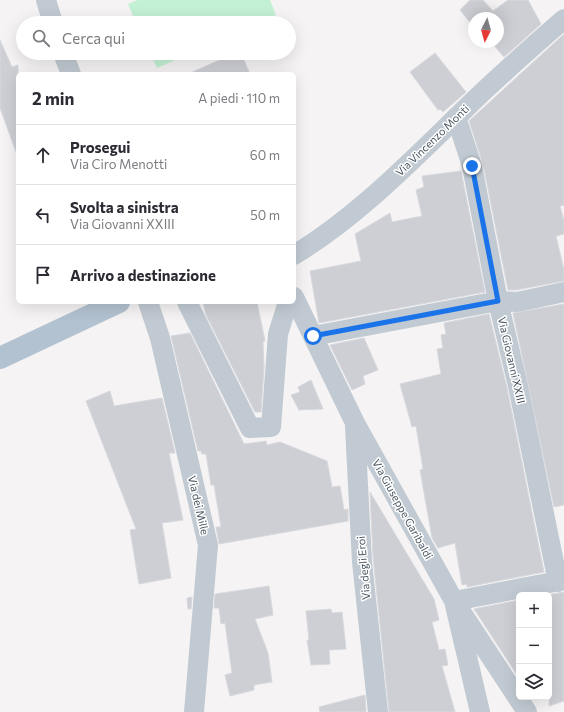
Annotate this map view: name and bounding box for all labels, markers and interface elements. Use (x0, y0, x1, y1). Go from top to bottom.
north arrow (468, 12, 504, 48)
search box (16, 16, 296, 60)
icon: search (30, 27, 52, 49)
text: Cerca qui (62, 29, 125, 47)
text: 2 min (32, 88, 74, 109)
text: A piedi · 110 m (198, 90, 280, 106)
street label: Via Vincenzo Monti (392, 101, 472, 178)
text: Prosegui (70, 138, 130, 156)
icon: ahead (32, 144, 54, 166)
text: 60 m (250, 147, 280, 163)
text: Via Ciro Menotti (70, 156, 167, 172)
route end (463, 157, 481, 175)
text: Svolta a sinistra (70, 198, 179, 216)
icon: left (32, 204, 54, 226)
text: 50 m (250, 207, 280, 223)
text: Via Giovanni XXIII (70, 216, 175, 232)
icon: arrive (32, 264, 54, 286)
text: Arrivo a destinazione (70, 266, 216, 284)
street label: Via Giovanni XXIII (496, 315, 528, 405)
route start (304, 327, 322, 345)
street label: Via Giuseppe Garibaldi (370, 457, 436, 561)
street label: Via dei Mille (186, 474, 212, 536)
street label: Via degli Eroi (354, 535, 372, 601)
map controls (516, 592, 552, 700)
button: + (516, 592, 552, 628)
button: − (516, 628, 552, 664)
button: layers (516, 664, 552, 700)

